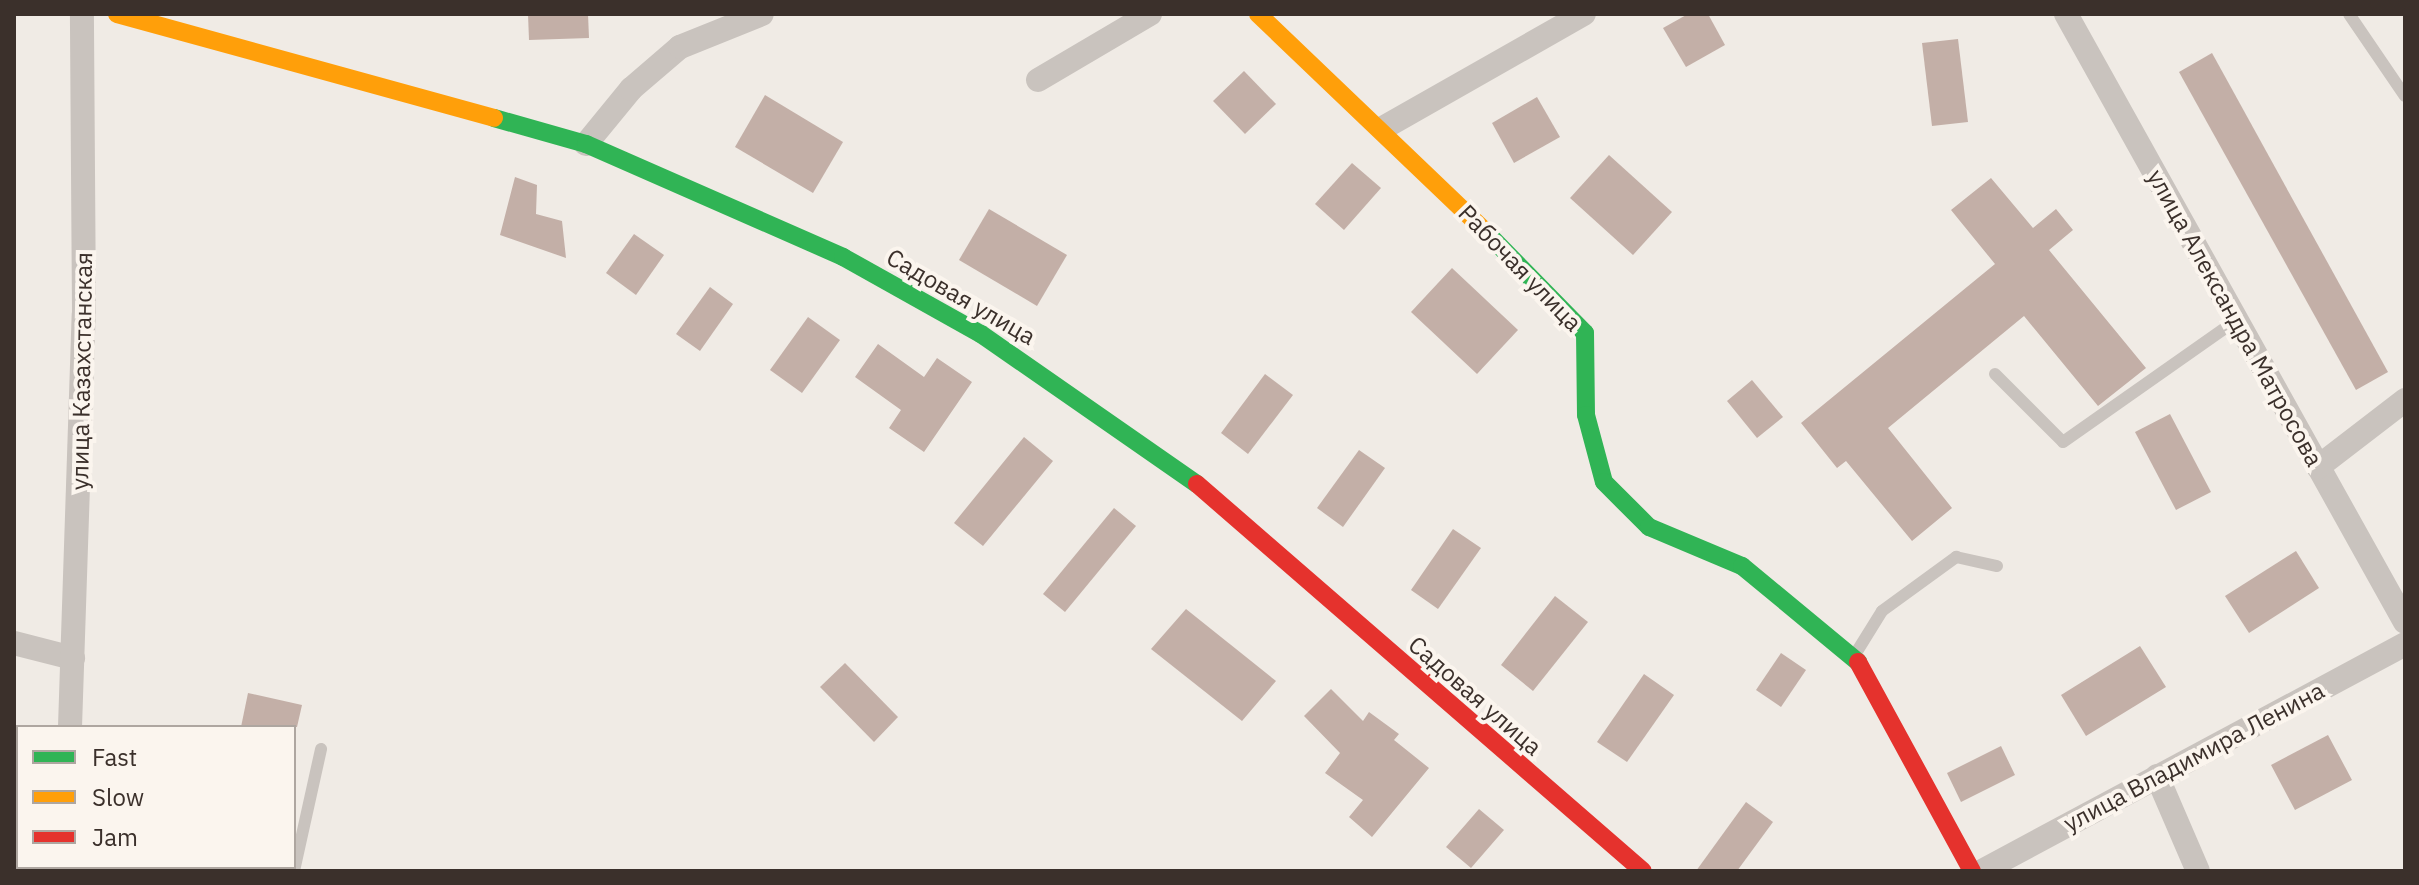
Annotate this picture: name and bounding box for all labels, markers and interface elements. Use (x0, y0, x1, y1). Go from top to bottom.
street label: улица Александра Матросова (2141, 164, 2329, 472)
street label: Рабочая улица (1452, 199, 1588, 337)
street label: Садовая улица (881, 243, 1041, 351)
street label: улица Казахстанская (66, 252, 98, 490)
street label: Садовая улица (1402, 630, 1548, 762)
street label: улица Владимира Ленина (2059, 676, 2329, 838)
legend (16, 725, 296, 869)
text: Fast (92, 741, 137, 773)
text: Slow (92, 781, 144, 813)
text: Jam (92, 821, 138, 853)

